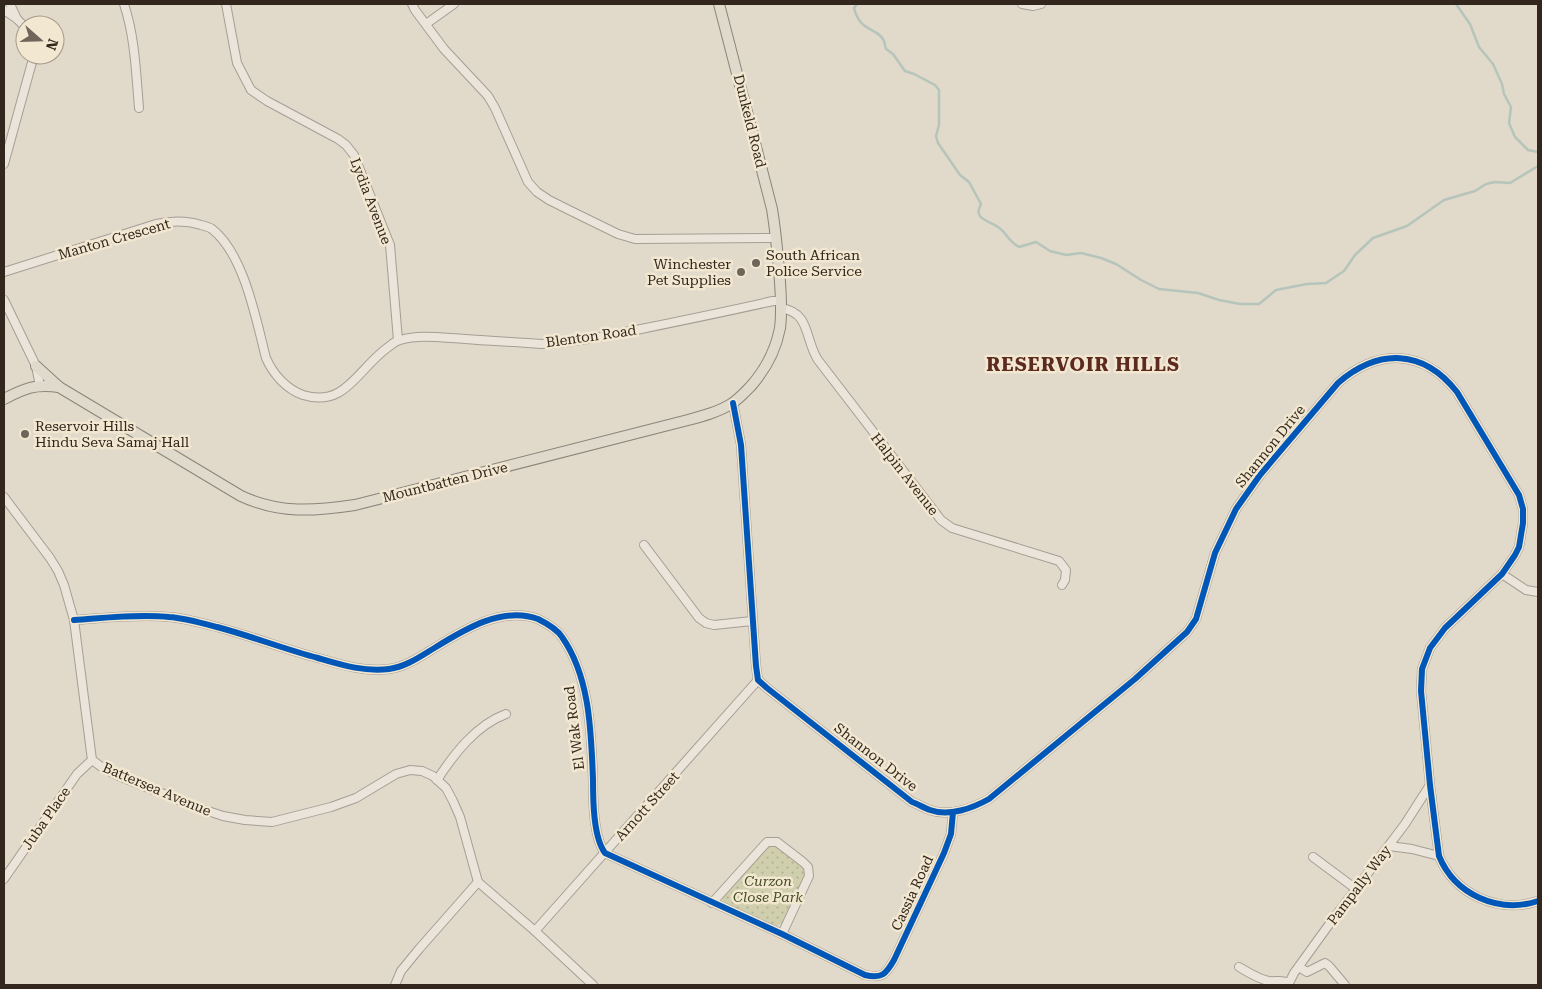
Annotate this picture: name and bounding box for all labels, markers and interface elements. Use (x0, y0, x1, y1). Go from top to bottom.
north arrow (15, 15, 65, 65)
text: N (43, 37, 62, 52)
street label: Dunkeld Road (731, 73, 769, 169)
street label: Lydia Avenue (347, 156, 395, 247)
street label: Manton Crescent (56, 215, 172, 263)
place label: South African Police Service (766, 247, 862, 279)
place label: Winchester Pet Supplies (647, 256, 731, 288)
marker: South African Police Service (750, 257, 762, 269)
marker: Winchester Pet Supplies (735, 266, 747, 278)
street label: Blenton Road (545, 322, 637, 350)
district label: RESERVOIR HILLS (986, 353, 1180, 376)
street label: Shannon Drive (1232, 401, 1308, 490)
place label: Reservoir Hills Hindu Seva Samaj Hall (35, 418, 190, 450)
marker: Reservoir Hills Hindu Seva Samaj Hall (19, 428, 31, 440)
street label: Halpin Avenue (868, 430, 942, 518)
street label: Mountbatten Drive (381, 459, 510, 505)
street label: El Wak Road (561, 685, 587, 771)
street label: Shannon Drive (831, 720, 921, 795)
street label: Battersea Avenue (100, 759, 214, 819)
street label: Arnott Street (612, 768, 682, 844)
street label: Juba Place (19, 783, 74, 852)
street label: Pampally Way (1324, 842, 1394, 928)
street label: Cassia Road (888, 853, 936, 933)
park label: Curzon Close Park (733, 873, 803, 905)

